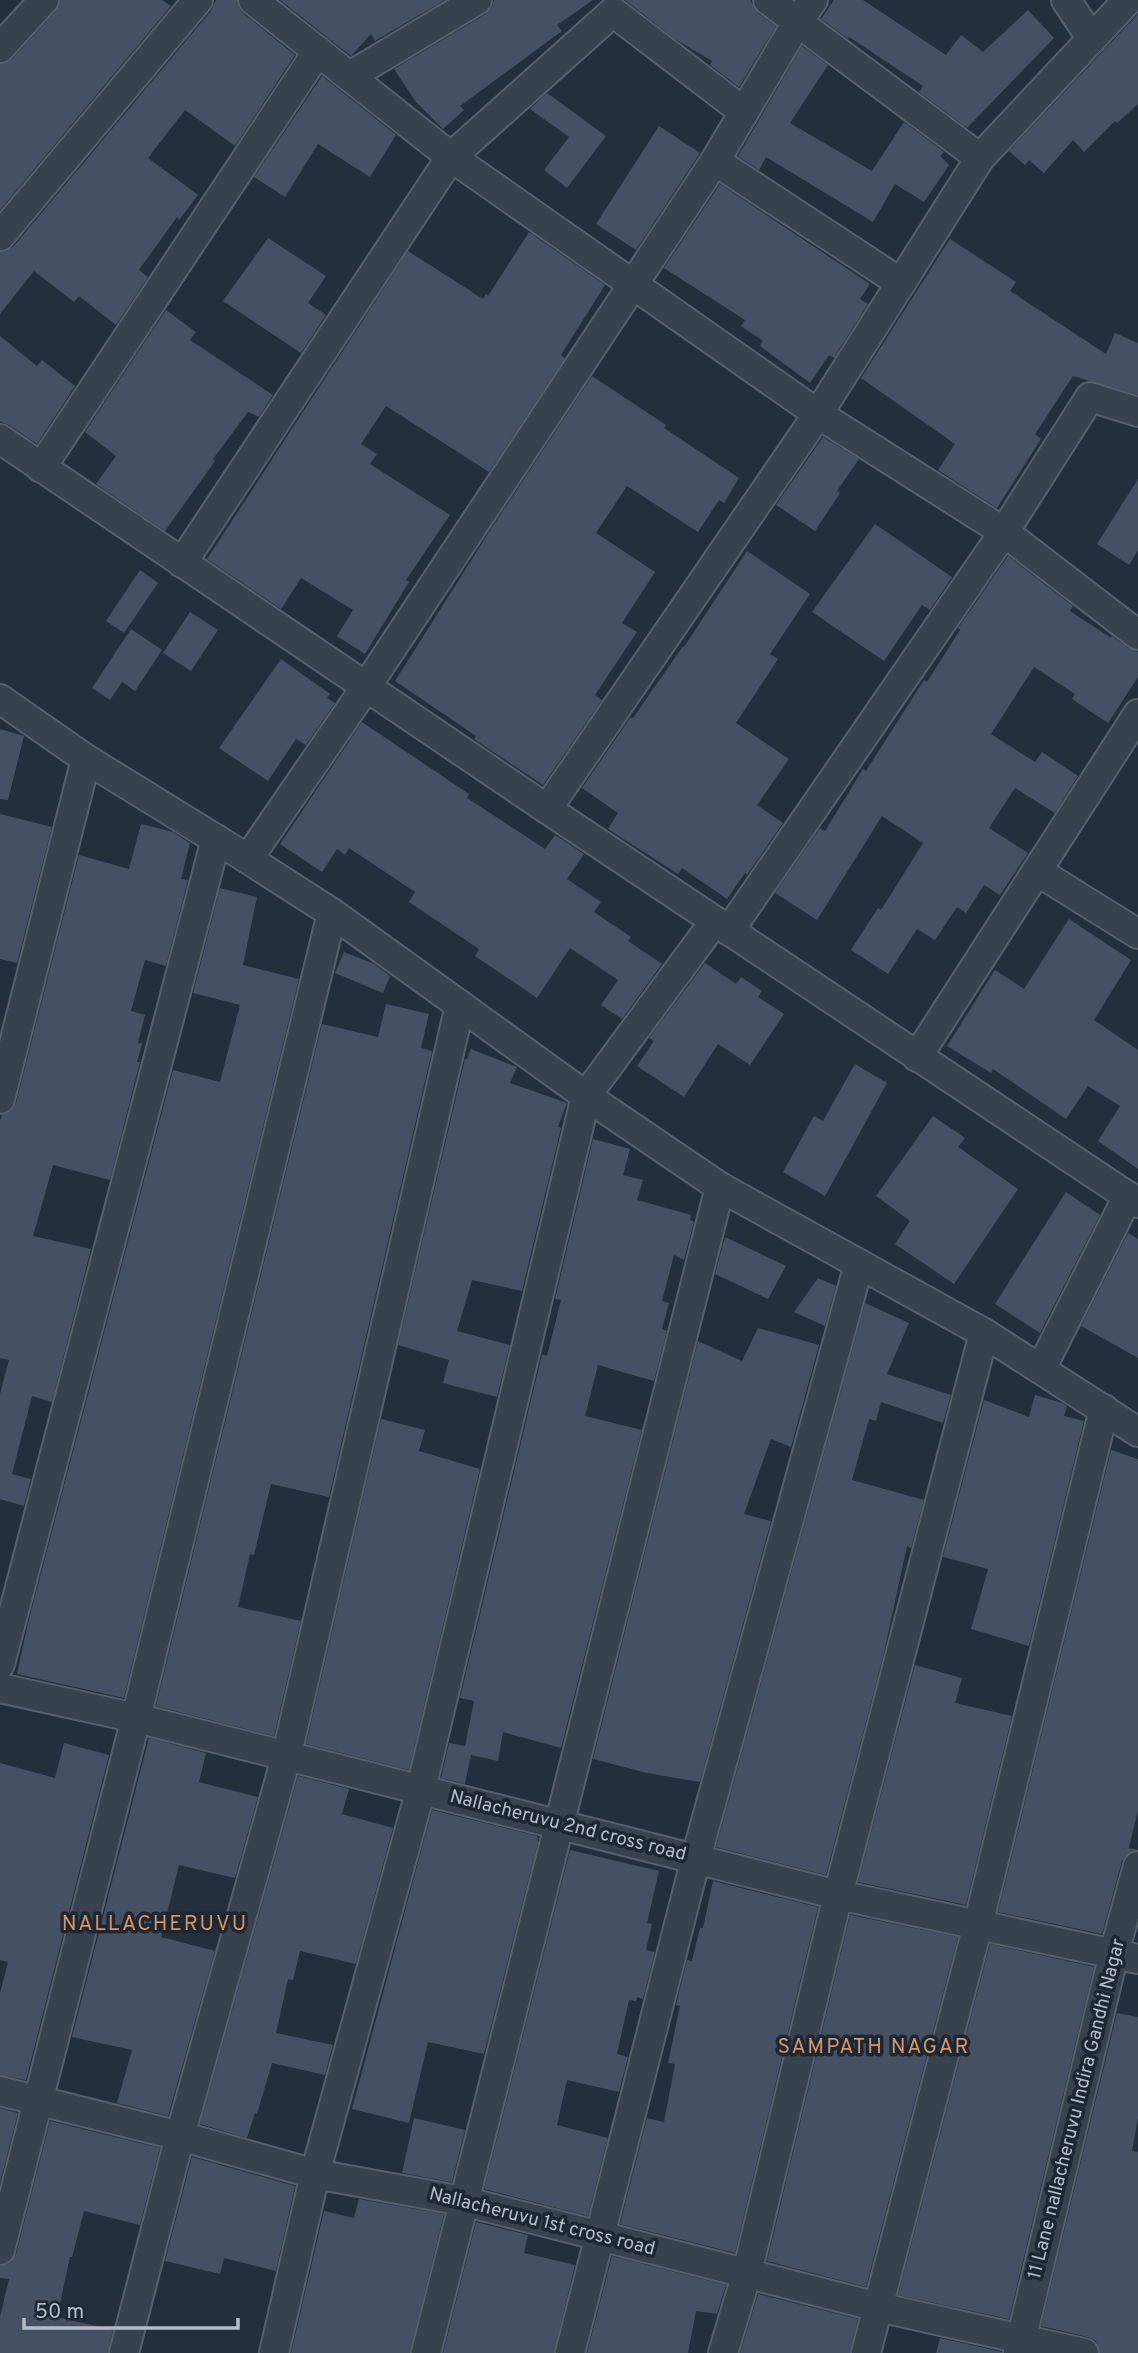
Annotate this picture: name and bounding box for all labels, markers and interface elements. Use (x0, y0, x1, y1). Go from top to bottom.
street label: Nallacheruvu 2nd cross road (447, 1785, 689, 1867)
district label: NALLACHERUVU (62, 1911, 248, 1938)
street label: 11 Lane nallacheruvu Indira Gandhi Nagar (1023, 1936, 1131, 2282)
district label: SAMPATH NAGAR (778, 2034, 970, 2061)
street label: Nallacheruvu 1st cross road (427, 2182, 657, 2262)
scale bar (24, 2286, 238, 2330)
text: 50 m (35, 2299, 84, 2326)

